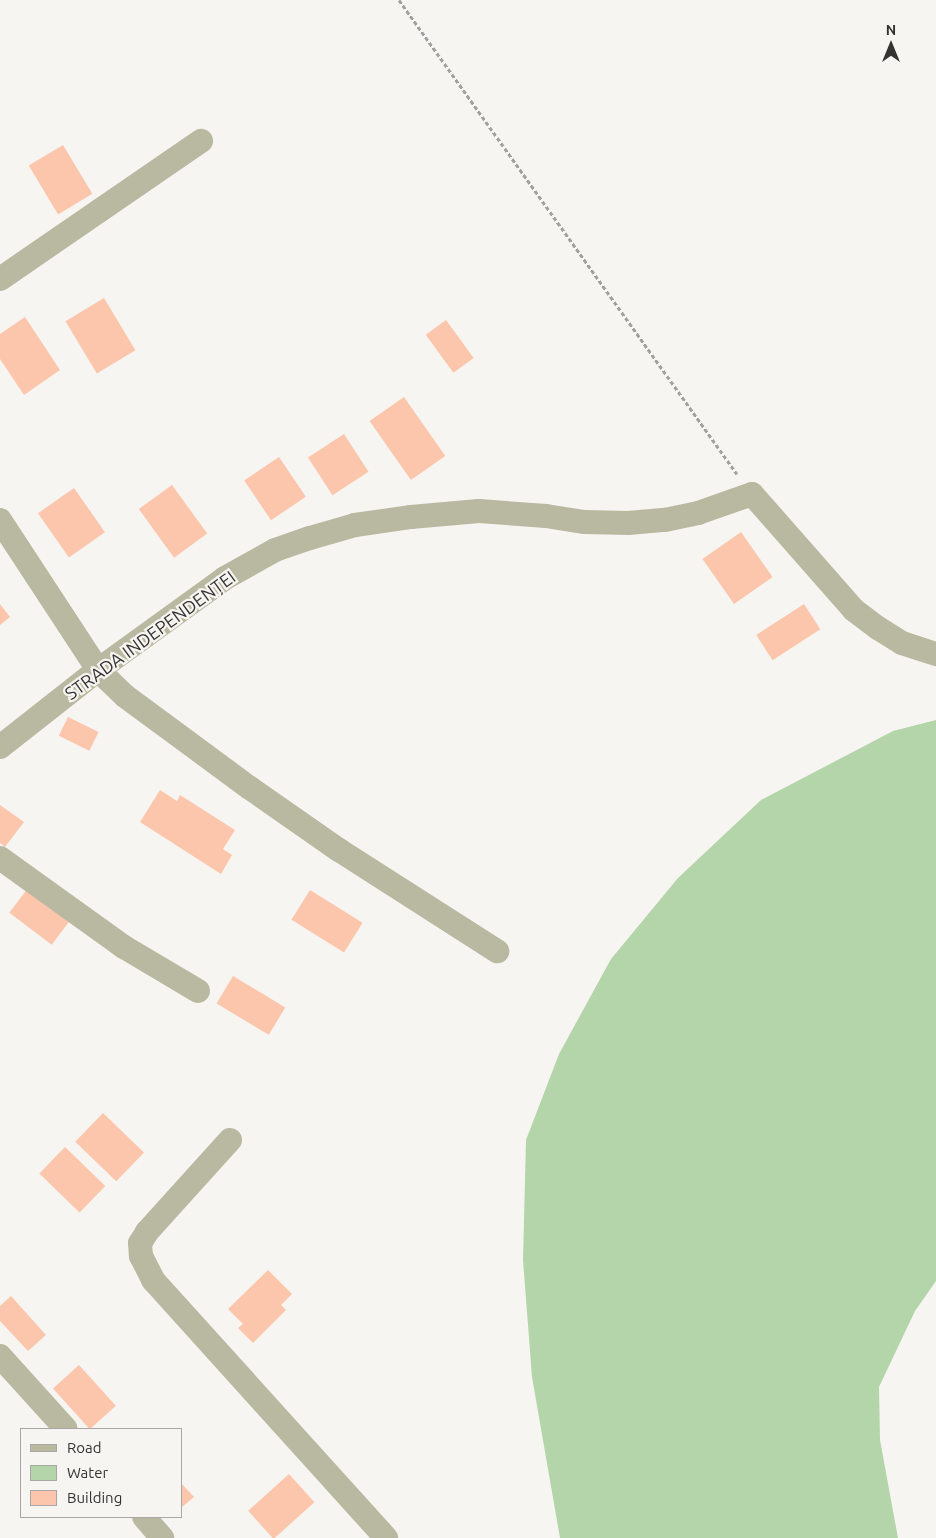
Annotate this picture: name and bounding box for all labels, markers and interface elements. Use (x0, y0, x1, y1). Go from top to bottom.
north arrow (866, 20, 916, 70)
text: N (886, 22, 896, 38)
street label: STRADA INDEPENDENȚEI (61, 566, 239, 704)
legend (20, 1428, 182, 1518)
text: Road (67, 1439, 102, 1456)
text: Water (67, 1464, 108, 1481)
text: Building (67, 1489, 122, 1506)

